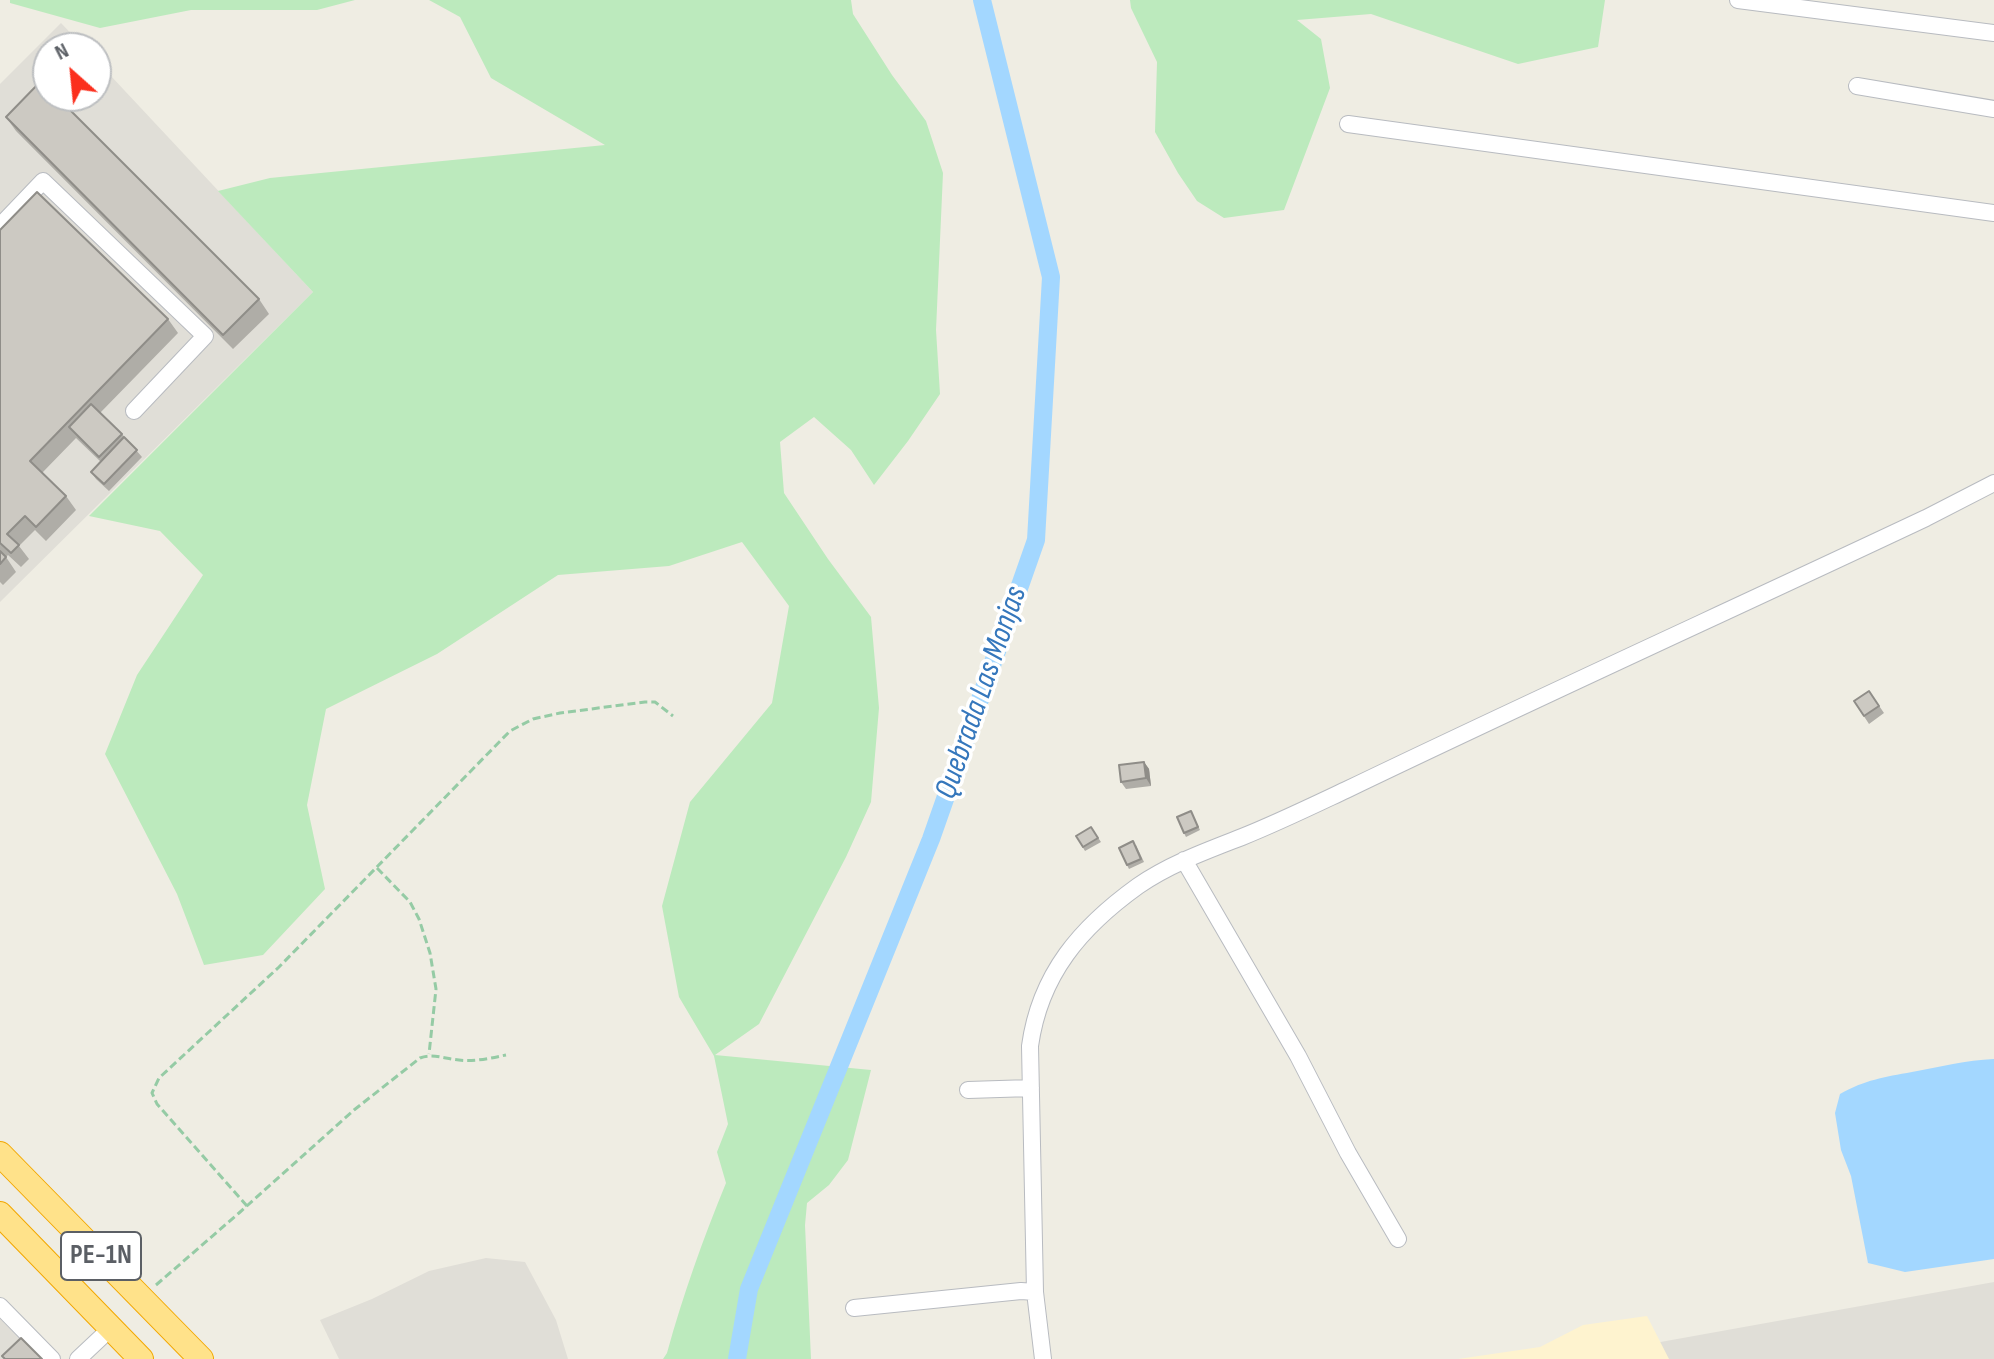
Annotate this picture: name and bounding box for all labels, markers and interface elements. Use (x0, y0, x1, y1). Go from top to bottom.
north arrow (32, 32, 112, 112)
text: N (50, 37, 73, 67)
water label: Quebrada Las Monjas (928, 582, 1036, 804)
road number: PE-1N (61, 1232, 141, 1280)

